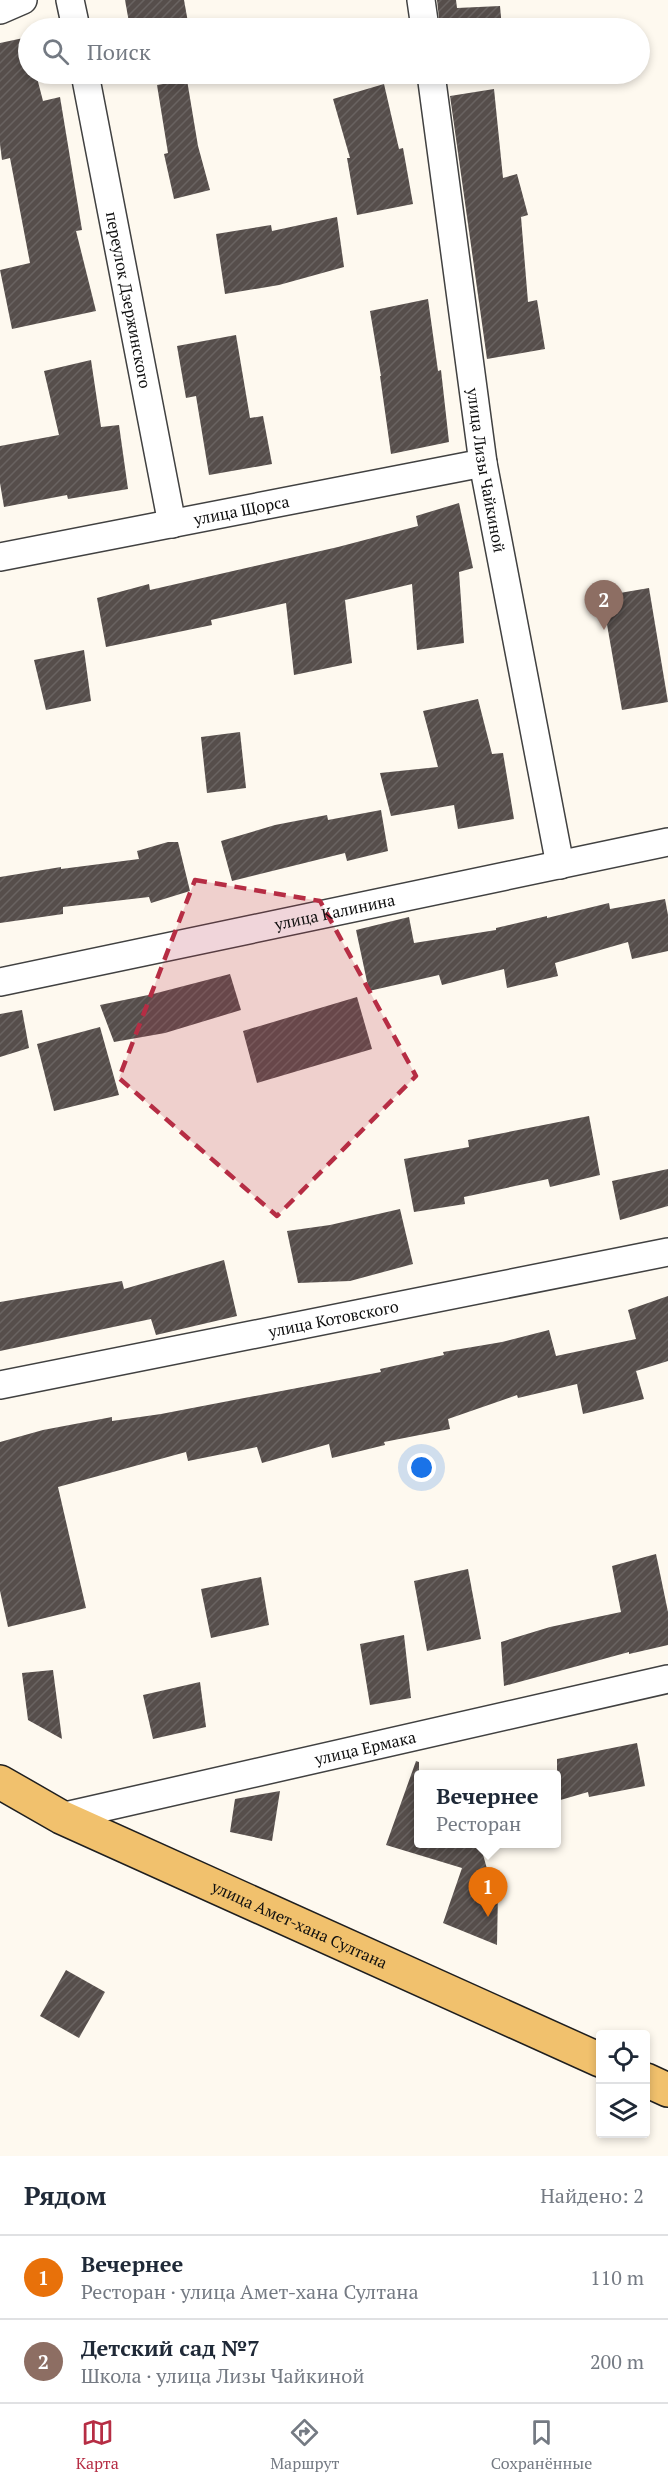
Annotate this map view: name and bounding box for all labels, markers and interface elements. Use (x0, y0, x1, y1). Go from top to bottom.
search box (18, 18, 650, 84)
icon: search (39, 35, 72, 68)
text: Поиск (87, 37, 151, 66)
street label: переулок Дзержинского (101, 210, 157, 390)
street label: улица Лизы Чайкиной (462, 385, 511, 555)
street label: улица Щорса (191, 490, 291, 530)
pin: 2 (584, 580, 624, 630)
street label: улица Калинина (272, 889, 397, 935)
street label: улица Котовского (266, 1295, 401, 1342)
your location (407, 1453, 436, 1482)
street label: улица Ермака (312, 1726, 418, 1770)
popup (414, 1770, 561, 1848)
text: Вечернее (436, 1781, 539, 1810)
text: Ресторан (436, 1810, 521, 1837)
pin: 1 (468, 1868, 508, 1917)
street label: улица Амет-хана Султана (207, 1875, 391, 1974)
map controls (596, 2030, 650, 2138)
button: locate (596, 2030, 650, 2084)
button: layers (596, 2084, 650, 2138)
text: Рядом (24, 2178, 107, 2212)
text: Найдено: 2 (540, 2182, 644, 2209)
text: Вечернее (81, 2249, 183, 2278)
text: 1 (38, 2264, 49, 2291)
text: 110 m (590, 2264, 644, 2291)
text: Ресторан · улица Амет-хана Султана (81, 2278, 419, 2305)
text: Детский сад №7 (81, 2333, 260, 2362)
text: 2 (38, 2348, 49, 2375)
text: 200 m (590, 2348, 644, 2375)
text: Школа · улица Лизы Чайкиной (81, 2362, 364, 2389)
tab: Карта (76, 2416, 119, 2474)
tab: Маршрут (270, 2416, 339, 2474)
tab: Сохранённые (491, 2416, 592, 2474)

